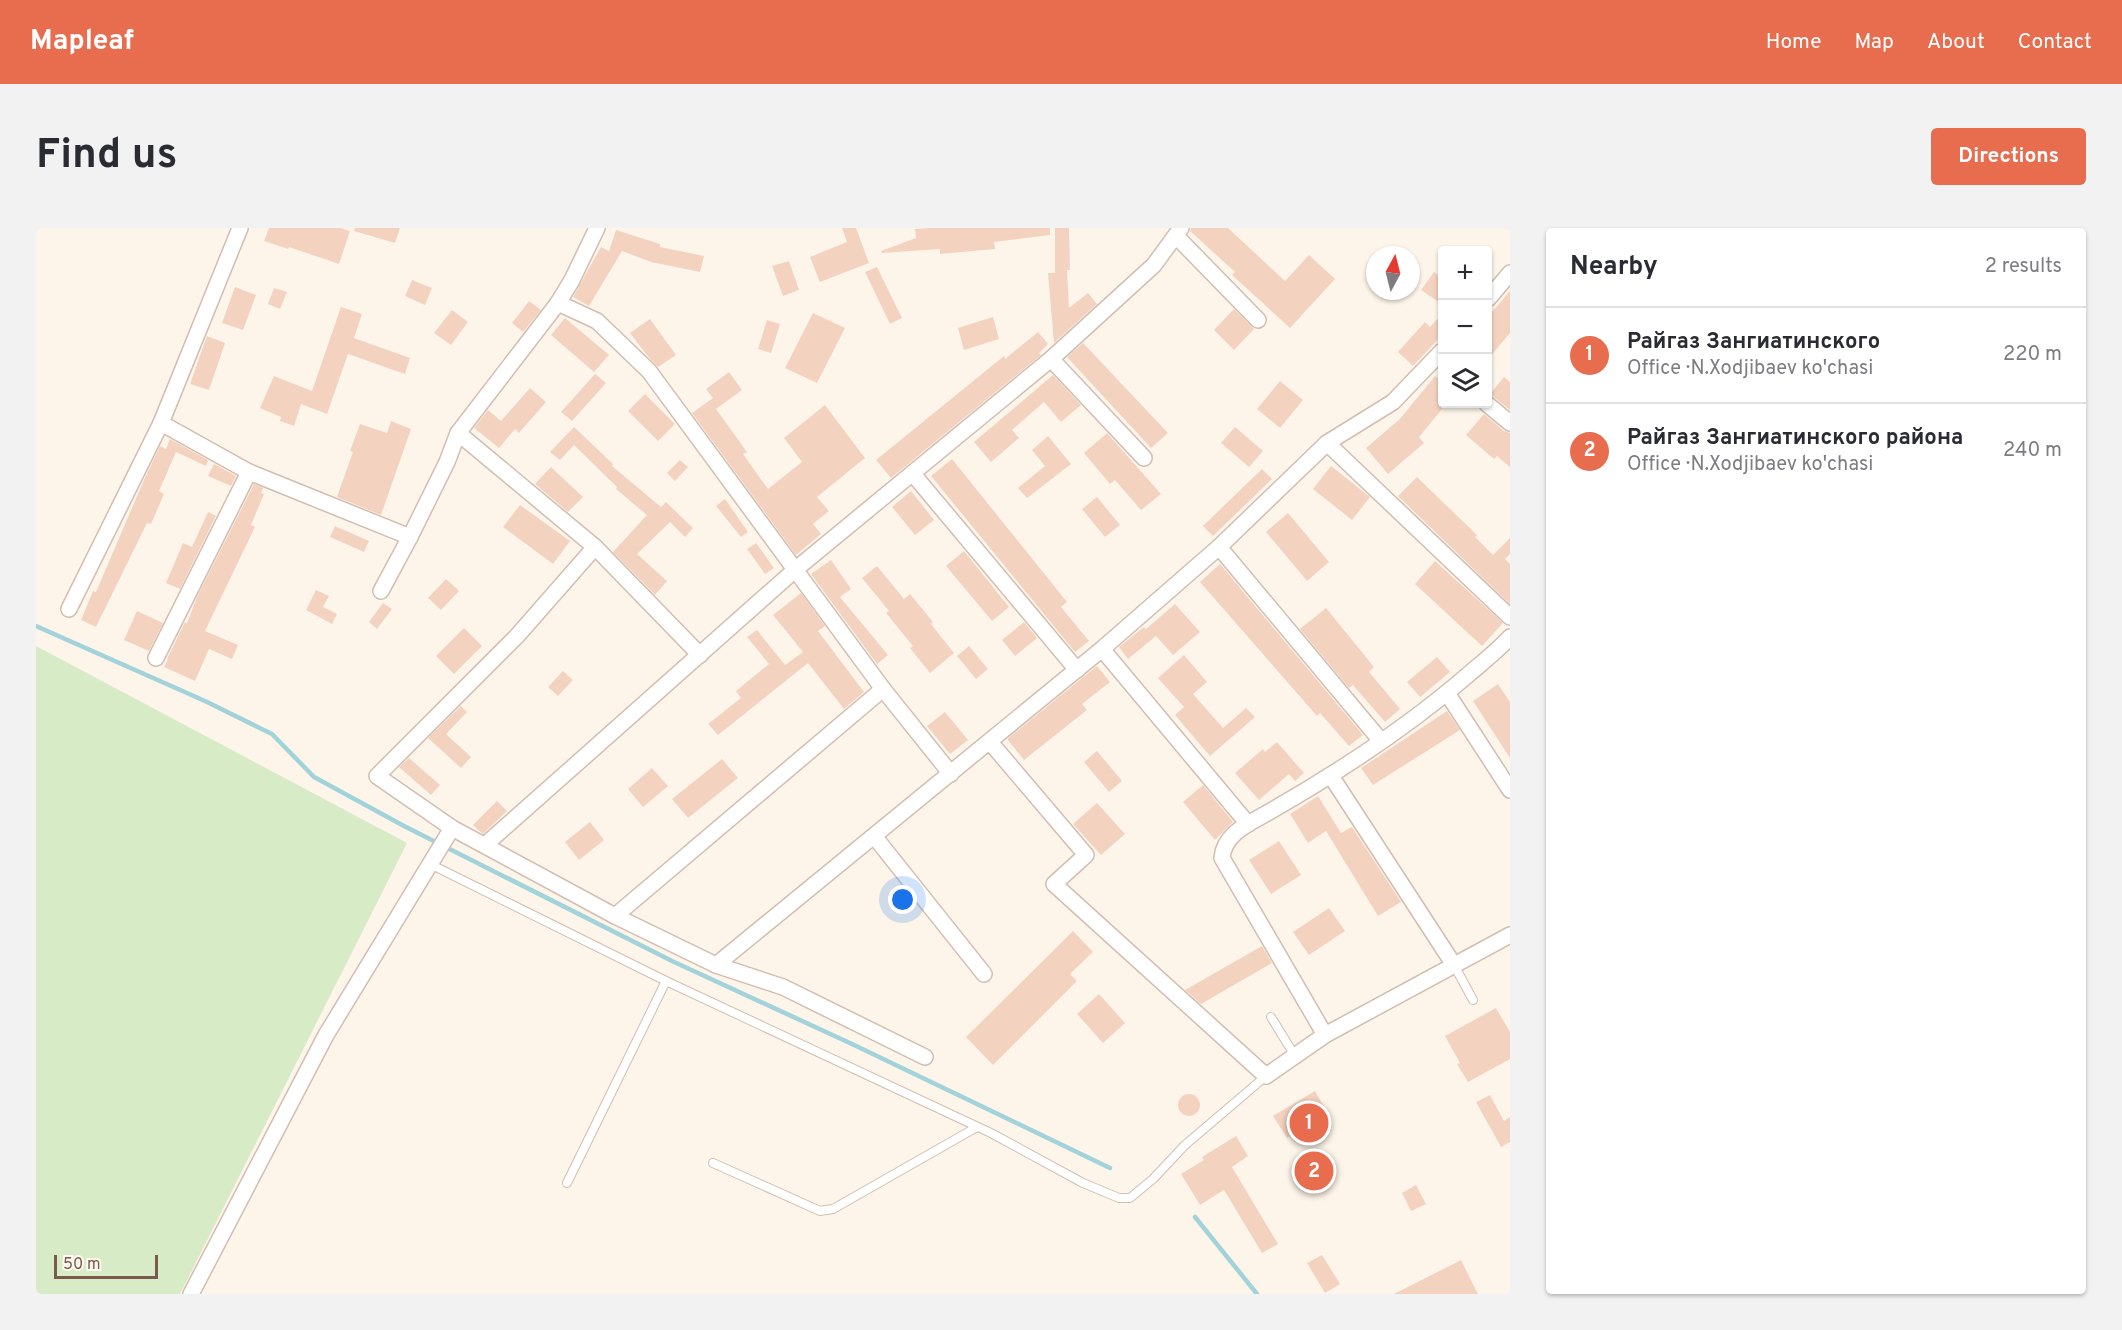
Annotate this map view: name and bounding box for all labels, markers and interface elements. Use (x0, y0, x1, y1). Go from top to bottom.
text: Mapleaf (30, 24, 134, 60)
text: Home (1766, 29, 1822, 56)
text: Map (1855, 29, 1894, 56)
text: About (1927, 29, 1985, 56)
text: Contact (2018, 29, 2092, 56)
button: Directions (1931, 128, 2086, 185)
text: Find us (36, 130, 177, 183)
north arrow (1366, 246, 1420, 300)
map controls (1438, 246, 1492, 408)
button: + (1438, 246, 1492, 300)
text: Nearby (1570, 251, 1658, 284)
text: 2 results (1985, 254, 2062, 280)
button: − (1438, 300, 1492, 354)
text: Райгаз Зангиатинского (1627, 329, 1880, 356)
text: 1 (1586, 342, 1594, 368)
text: 220 m (2003, 342, 2062, 368)
button: layers (1438, 354, 1492, 408)
text: Office · N.Xodjibaev ko'chasi (1627, 356, 1873, 382)
text: Райгаз Зангиатинского района (1627, 425, 1963, 452)
text: 2 (1583, 438, 1596, 464)
text: 240 m (2003, 438, 2062, 464)
text: Office · N.Xodjibaev ko'chasi (1627, 452, 1873, 478)
your location (888, 885, 917, 914)
pin: 1 (1290, 1100, 1328, 1146)
pin: 2 (1294, 1148, 1334, 1194)
scale bar (54, 1252, 158, 1280)
text: 50 m (63, 1255, 101, 1275)

